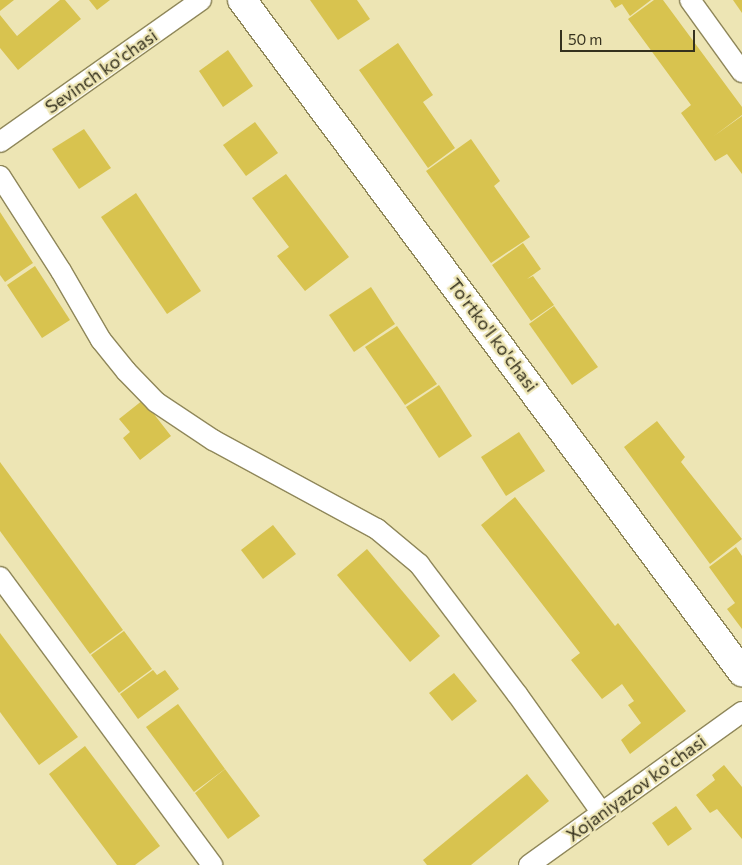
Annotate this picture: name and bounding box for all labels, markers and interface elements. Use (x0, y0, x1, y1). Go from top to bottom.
scale bar (562, 20, 697, 52)
street label: Sevinch ko'chasi (41, 24, 161, 118)
text: 50 m (568, 30, 602, 48)
street label: To'rtko'l ko'chasi (443, 274, 543, 396)
street label: Xojaniyazov ko'chasi (562, 730, 710, 846)

